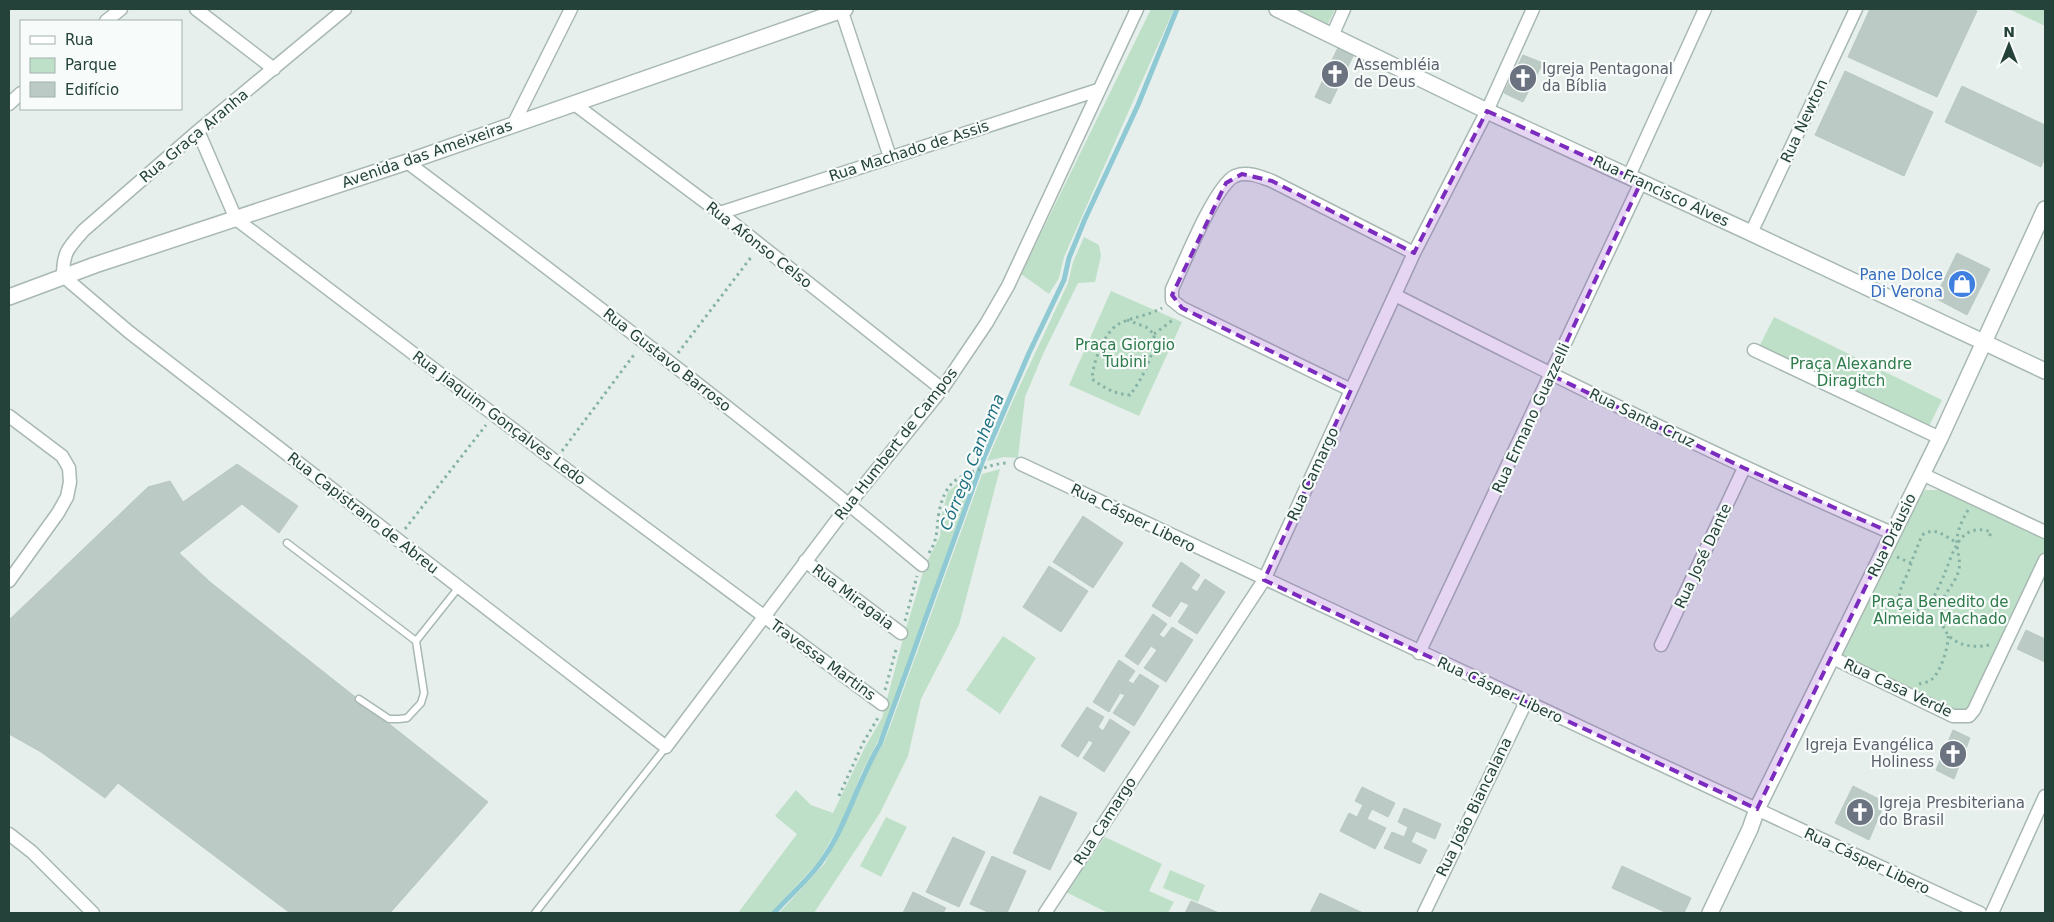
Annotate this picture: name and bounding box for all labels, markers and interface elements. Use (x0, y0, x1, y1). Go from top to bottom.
legend (20, 20, 182, 110)
north arrow (1984, 20, 2034, 70)
text: N (2003, 24, 2015, 40)
text: Rua (65, 31, 93, 49)
text: Parque (65, 56, 117, 74)
place label: Assembléia de Deus (1354, 56, 1440, 91)
church icon: Assembléia de Deus (1320, 59, 1350, 89)
place label: Igreja Pentagonal da Bíblia (1542, 60, 1673, 95)
church icon: Igreja Pentagonal da Bíblia (1508, 63, 1538, 93)
street label: Rua Newton (1777, 76, 1831, 166)
text: Edifício (65, 81, 119, 99)
street label: Rua Graça Aranha (136, 85, 252, 187)
street label: Avenida das Ameixeiras (339, 116, 515, 192)
street label: Rua Machado de Assis (827, 117, 991, 185)
street label: Rua Francisco Alves (1590, 151, 1732, 231)
street label: Rua Afonso Celso (702, 198, 816, 292)
place label: Pane Dolce Di Verona (1860, 266, 1943, 301)
shop icon: Pane Dolce Di Verona (1947, 269, 1977, 299)
street label: Rua Gustavo Barroso (599, 304, 735, 416)
park label: Praça Giorgio Tubini (1075, 336, 1175, 371)
street label: Rua Ermano Guazzelli (1488, 340, 1574, 496)
street label: Rua Jiaquim Gonçalves Ledo (409, 347, 589, 489)
park label: Praça Alexandre Diragitch (1790, 355, 1912, 390)
street label: Rua Humbert de Campos (831, 364, 961, 524)
street label: Rua Santa Cruz (1586, 385, 1698, 451)
water label: Córrego Canhema (936, 391, 1008, 533)
street label: Rua Camargo (1283, 424, 1343, 524)
street label: Rua Capistrano de Abreu (284, 448, 442, 578)
street label: Rua Cásper Libero (1068, 480, 1198, 556)
street label: Rua Dráusio (1864, 490, 1920, 580)
street label: Rua José Dante (1671, 501, 1735, 611)
street label: Rua Miragaia (809, 560, 897, 634)
park label: Praça Benedito de Almeida Machado (1872, 593, 2008, 628)
street label: Travessa Martins (766, 615, 879, 704)
street label: Rua Cásper Libero (1434, 653, 1566, 727)
street label: Rua Casa Verde (1841, 655, 1955, 721)
street label: Rua João Biancalana (1432, 734, 1516, 880)
place label: Igreja Evangélica Holiness (1805, 736, 1934, 771)
church icon: Igreja Evangélica Holiness (1938, 739, 1968, 769)
street label: Rua Camargo (1070, 774, 1140, 868)
place label: Igreja Presbiteriana do Brasil (1879, 794, 2025, 829)
church icon: Igreja Presbiteriana do Brasil (1845, 797, 1875, 827)
street label: Rua Cásper Libero (1801, 824, 1933, 898)

